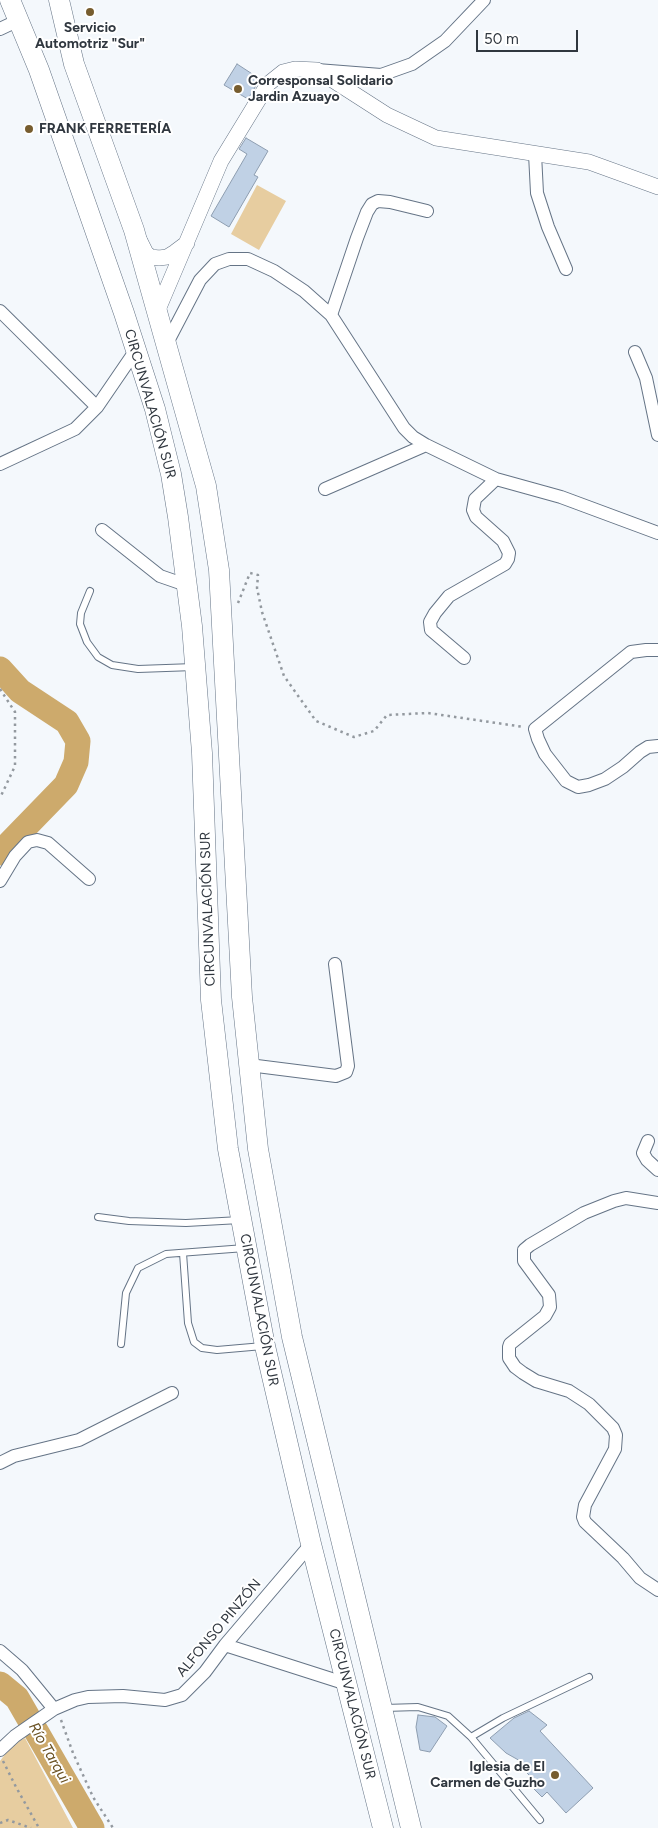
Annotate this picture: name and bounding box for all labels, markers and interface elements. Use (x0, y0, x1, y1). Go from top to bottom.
marker: Servicio Automotriz "Sur" (84, 6, 96, 18)
place label: Servicio Automotriz "Sur" (35, 20, 145, 52)
scale bar (478, 20, 580, 52)
text: 50 m (484, 30, 519, 48)
place label: Corresponsal Solidario Jardin Azuayo (248, 73, 393, 105)
marker: Corresponsal Solidario Jardin Azuayo (232, 83, 244, 95)
place label: FRANK FERRETERÍA (39, 121, 171, 137)
marker: FRANK FERRETERÍA (23, 123, 35, 135)
street label: CIRCUNVALACIÓN SUR (121, 327, 179, 481)
street label: CIRCUNVALACIÓN SUR (197, 831, 219, 987)
street label: CIRCUNVALACIÓN SUR (236, 1232, 282, 1388)
street label: ALFONSO PINZÓN (173, 1576, 265, 1680)
street label: CIRCUNVALACIÓN SUR (325, 1627, 379, 1781)
water label: Río Tarqui (24, 1719, 74, 1787)
place label: Iglesia de El Carmen de Guzho (430, 1759, 545, 1791)
marker: Iglesia de El Carmen de Guzho (549, 1769, 561, 1781)

